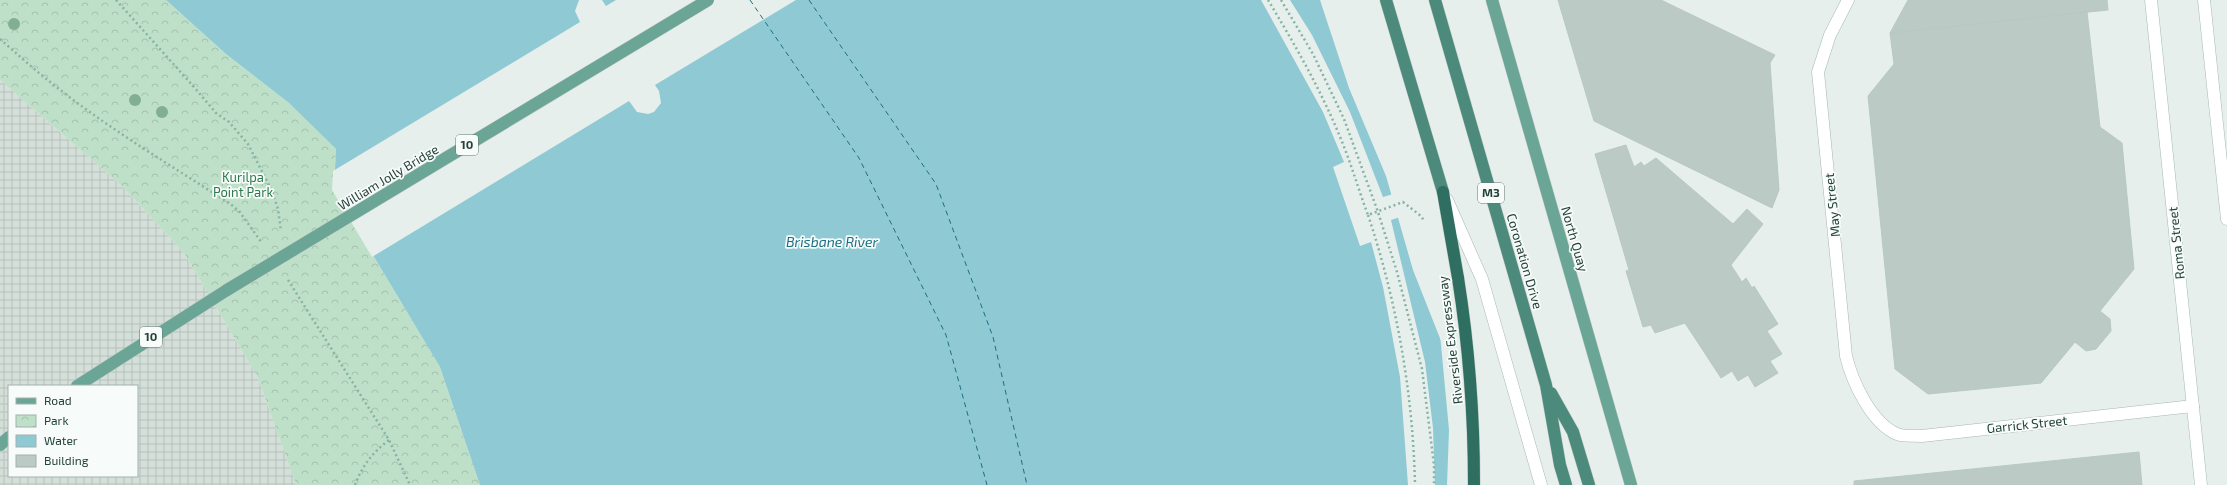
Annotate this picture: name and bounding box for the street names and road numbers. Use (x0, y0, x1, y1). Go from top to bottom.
road number: 10 (456, 135, 478, 155)
street label: William Jolly Bridge (335, 141, 441, 213)
street label: May Street (1821, 172, 1843, 238)
road number: M3 (1478, 183, 1504, 203)
street label: North Quay (1558, 204, 1592, 274)
street label: Roma Street (2164, 206, 2188, 280)
street label: Coronation Drive (1504, 211, 1546, 311)
street label: Riverside Expressway (1434, 275, 1466, 405)
road number: 10 (140, 327, 162, 347)
street label: Garrick Street (1986, 412, 2068, 436)

